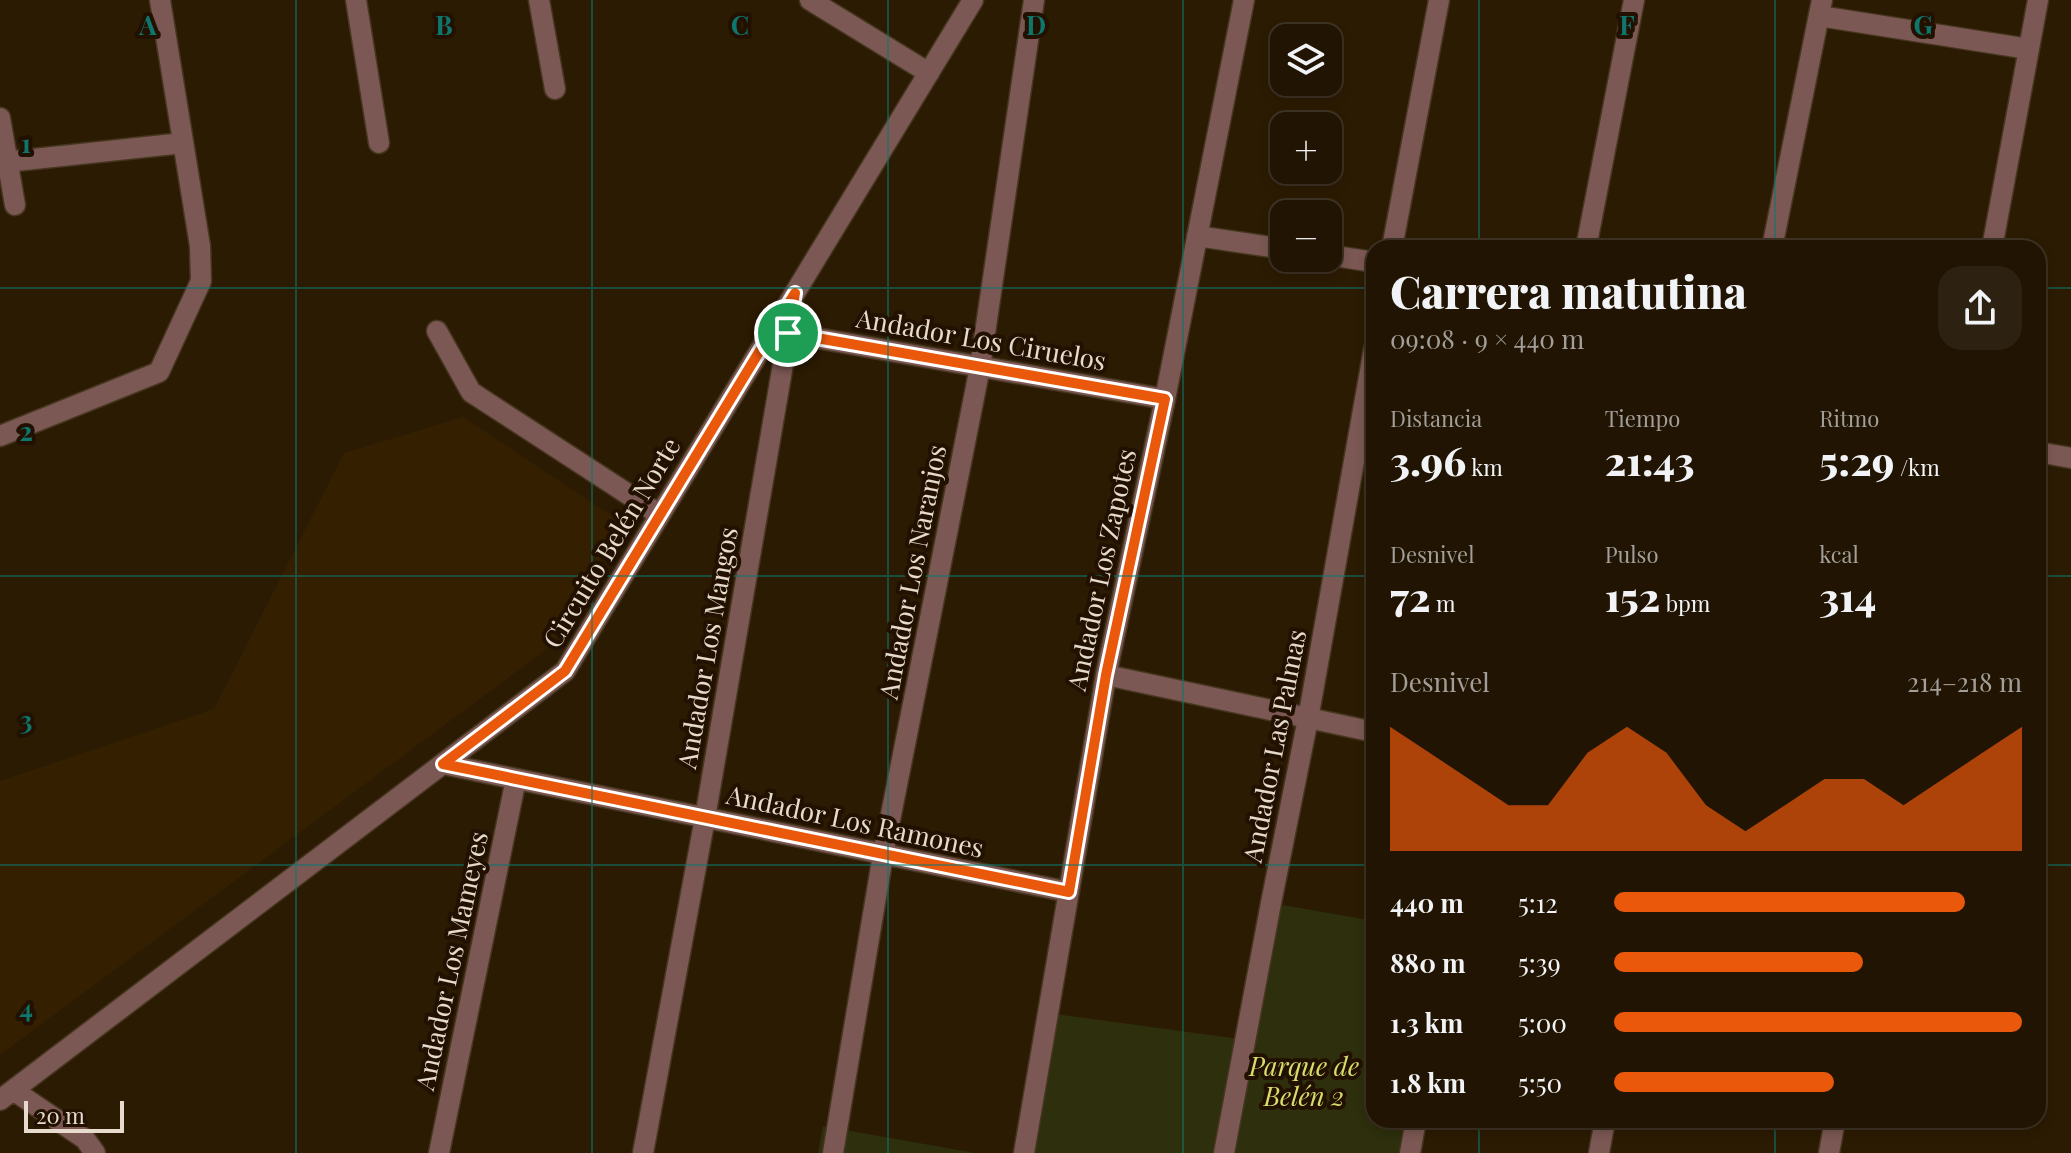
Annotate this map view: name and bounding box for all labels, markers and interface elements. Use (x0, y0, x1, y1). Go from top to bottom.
text: A (138, 7, 157, 42)
text: B (435, 7, 453, 42)
text: C (731, 7, 749, 42)
text: D (1026, 7, 1046, 42)
text: F (1619, 7, 1635, 42)
text: G (1913, 7, 1933, 42)
map controls (1270, 24, 1342, 272)
button: layers (1270, 24, 1342, 96)
button: + (1270, 112, 1342, 184)
text: 1 (21, 125, 31, 160)
button: − (1270, 200, 1342, 272)
text: Carrera matutina (1390, 261, 1747, 320)
button: share (1938, 266, 2022, 350)
pin (754, 299, 822, 367)
street label: Andador Los Ciruelos (853, 299, 1109, 378)
icon: arrive (766, 311, 810, 355)
text: 09:08 · 9 × 440 m (1390, 321, 1584, 356)
text: Distancia (1390, 403, 1482, 433)
text: Tiempo (1605, 403, 1680, 433)
text: Ritmo (1819, 403, 1879, 433)
text: 2 (19, 413, 33, 448)
street label: Circuito Belén Norte (534, 431, 687, 654)
text: 3.96 (1390, 433, 1466, 486)
text: 21:43 (1605, 433, 1695, 486)
text: 5:29 (1819, 433, 1894, 486)
street label: Andador Los Naranjos (870, 442, 953, 703)
street label: Andador Los Zapotes (1058, 446, 1143, 695)
text: km (1466, 452, 1503, 482)
text: /km (1894, 452, 1940, 482)
street label: Andador Los Mangos (668, 524, 745, 772)
text: Desnivel (1390, 539, 1474, 569)
text: Pulso (1605, 539, 1659, 569)
text: kcal (1819, 539, 1859, 569)
text: 72 (1390, 569, 1430, 622)
text: 152 (1605, 569, 1660, 622)
text: 314 (1819, 569, 1876, 622)
text: m (1430, 588, 1455, 618)
text: bpm (1660, 588, 1710, 618)
street label: Andador Las Palmas (1234, 626, 1313, 866)
text: Desnivel (1390, 664, 1490, 699)
text: 214–218 m (1907, 664, 2022, 699)
text: 3 (20, 702, 32, 737)
street label: Andador Los Ramones (723, 776, 987, 865)
street label: Andador Los Mameyes (406, 828, 495, 1094)
text: 440 m (1390, 885, 1464, 920)
text: 5:12 (1518, 885, 1558, 920)
text: 880 m (1390, 945, 1466, 980)
text: 5:39 (1518, 945, 1561, 980)
text: 4 (19, 990, 33, 1025)
text: 1.3 km (1390, 1005, 1463, 1040)
text: 5:00 (1518, 1005, 1567, 1040)
park label: Parque de Belén 2 (1248, 1048, 1359, 1113)
text: 1.8 km (1390, 1065, 1466, 1100)
text: 5:50 (1518, 1065, 1562, 1100)
scale bar (24, 1097, 124, 1133)
text: 20 m (36, 1100, 85, 1130)

